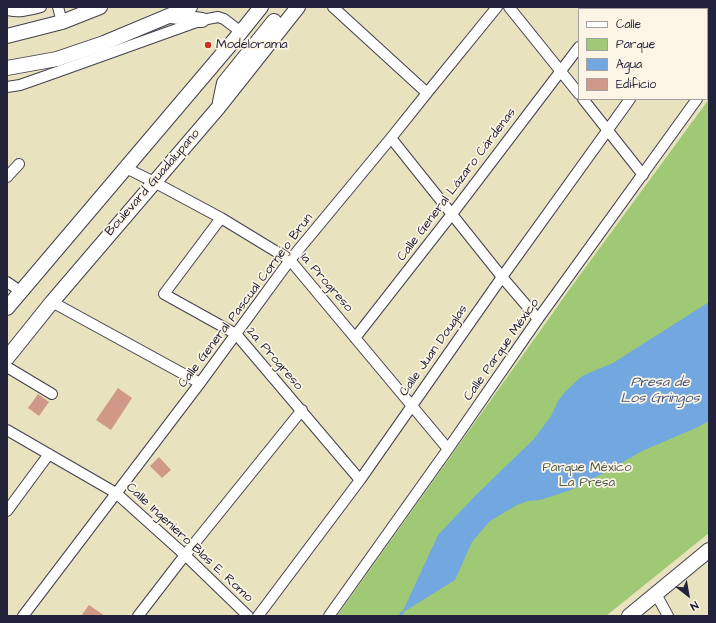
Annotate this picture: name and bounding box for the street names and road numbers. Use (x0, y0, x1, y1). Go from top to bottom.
street label: Calle General Lázaro Cárdenas (394, 105, 520, 265)
street label: Boulevard Guadalupano (102, 126, 204, 240)
street label: Calle General Pascual Cornejo Brun (175, 211, 317, 391)
street label: 1a. Progreso (296, 250, 356, 316)
street label: Calle Parque México (461, 296, 543, 404)
street label: Calle Juan Douglas (397, 302, 471, 400)
street label: 2a. Progreso (242, 324, 306, 394)
street label: Calle Ingeniero Blas E. Romo (122, 480, 256, 606)

